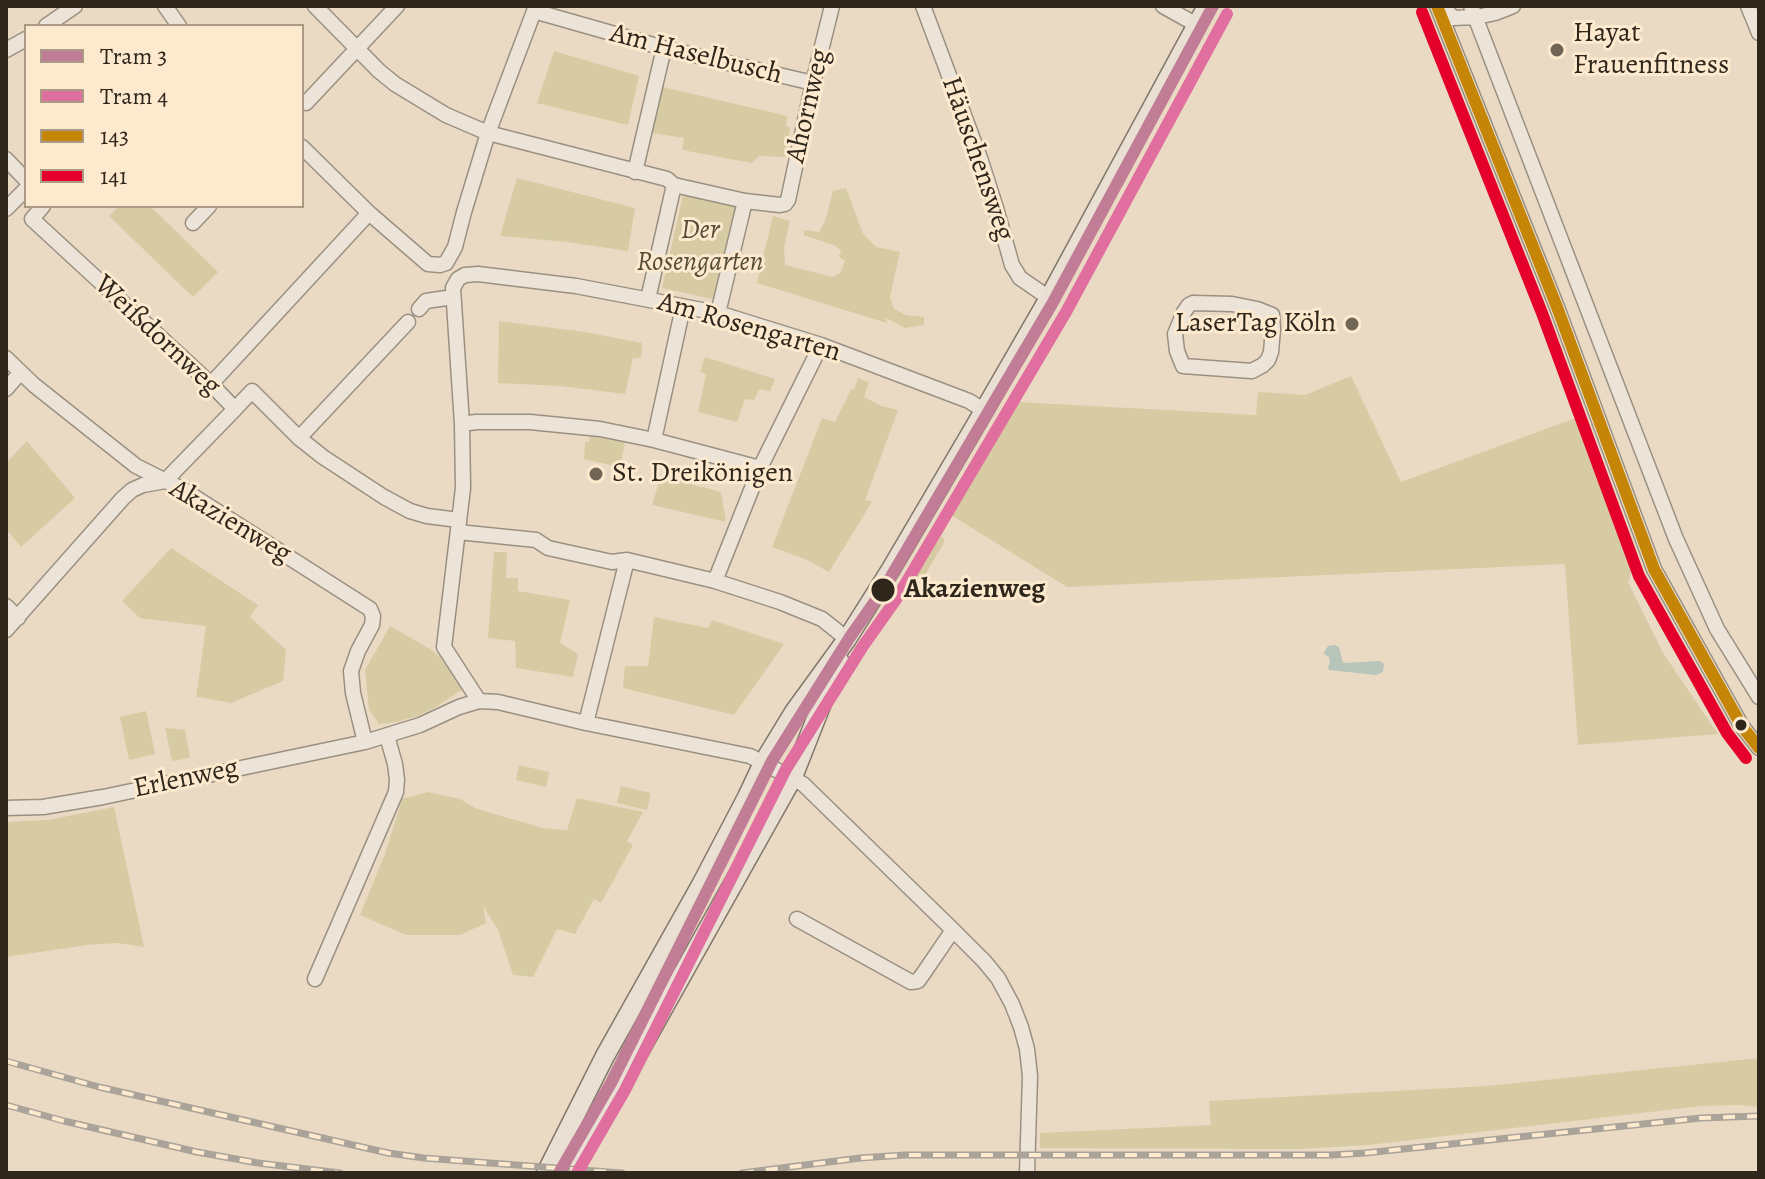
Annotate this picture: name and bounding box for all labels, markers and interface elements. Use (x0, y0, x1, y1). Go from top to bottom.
street label: Am Haselbusch (606, 17, 786, 93)
place label: Hayat Frauenfitness (1573, 17, 1729, 83)
legend (24, 24, 304, 208)
text: Tram 3 (100, 40, 167, 72)
marker: Hayat Frauenfitness (1548, 41, 1566, 59)
street label: Ahornweg (780, 46, 838, 166)
street label: Häuschensweg (933, 72, 1021, 246)
text: Tram 4 (100, 80, 168, 112)
text: 143 (100, 120, 129, 152)
text: 141 (100, 160, 127, 192)
park label: Der Rosengarten (636, 214, 764, 280)
street label: Weißdornweg (87, 269, 227, 403)
street label: Am Rosengarten (654, 286, 844, 370)
place label: LaserTag Köln (1175, 307, 1336, 341)
marker: LaserTag Köln (1343, 315, 1361, 333)
place label: St. Dreikönigen (612, 457, 793, 491)
marker: St. Dreikönigen (587, 465, 605, 483)
street label: Akazienweg (163, 473, 297, 571)
place label: Akazienweg (904, 573, 1045, 607)
marker: Akazienweg (869, 576, 897, 604)
unlabelled marker (1733, 717, 1749, 733)
street label: Erlenweg (131, 752, 241, 806)

